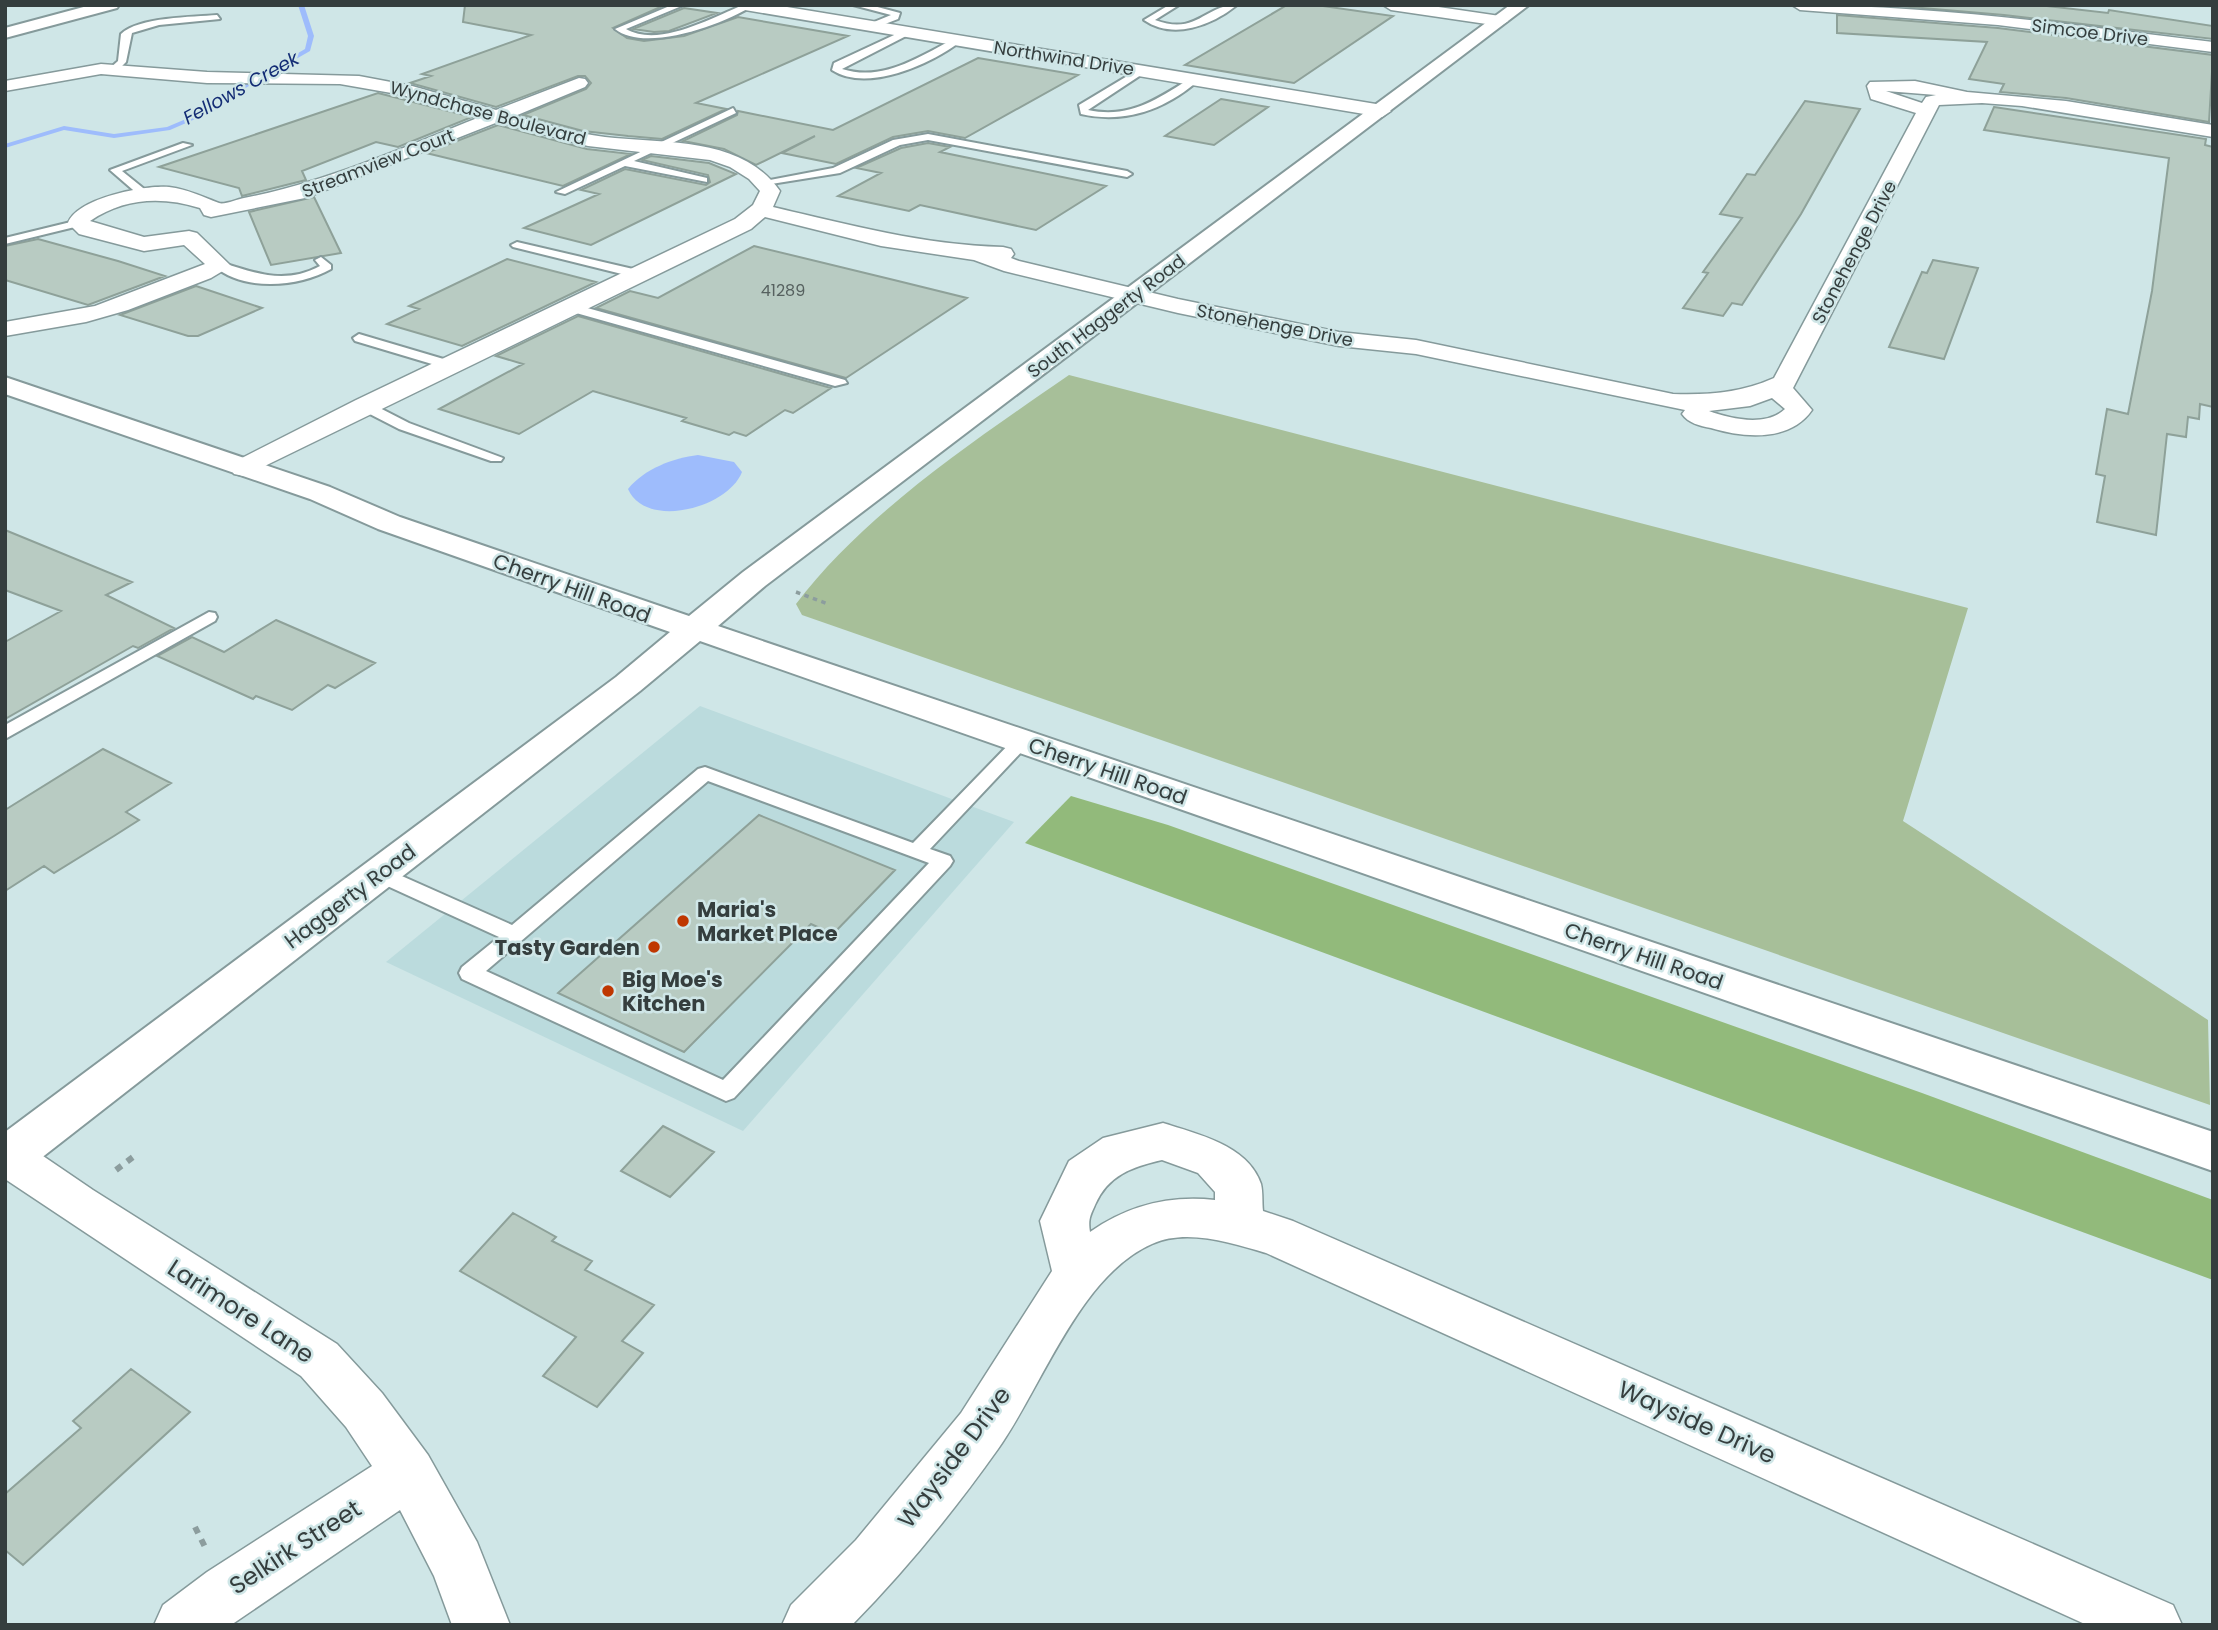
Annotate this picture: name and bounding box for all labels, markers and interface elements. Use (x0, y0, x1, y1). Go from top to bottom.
street label: Simcoe Drive (2030, 12, 2150, 52)
street label: Northwind Drive (992, 35, 1136, 81)
water label: Fellows Creek (178, 44, 305, 131)
street label: Wyndchase Boulevard (387, 75, 589, 151)
street label: Streamview Court (298, 122, 458, 204)
street label: Stonehenge Drive (1806, 176, 1902, 328)
street label: South Haggerty Road (1022, 248, 1190, 384)
house number: 41289 (761, 279, 805, 302)
street label: Stonehenge Drive (1195, 298, 1355, 352)
street label: Cherry Hill Road (489, 546, 655, 630)
street label: Cherry Hill Road (1025, 730, 1191, 812)
street label: Haggerty Road (278, 837, 422, 955)
place label: Maria's Market Place (697, 895, 838, 948)
marker: Maria's Market Place (675, 913, 691, 929)
street label: Cherry Hill Road (1561, 915, 1727, 997)
place label: Tasty Garden (495, 933, 640, 962)
marker: Tasty Garden (646, 939, 662, 955)
place label: Big Moe's Kitchen (622, 965, 723, 1018)
marker: Big Moe's Kitchen (600, 983, 616, 999)
street label: Larimore Lane (161, 1251, 321, 1371)
street label: Wayside Drive (1613, 1373, 1781, 1471)
street label: Wayside Drive (890, 1379, 1018, 1535)
street label: Selkirk Street (223, 1492, 367, 1602)

